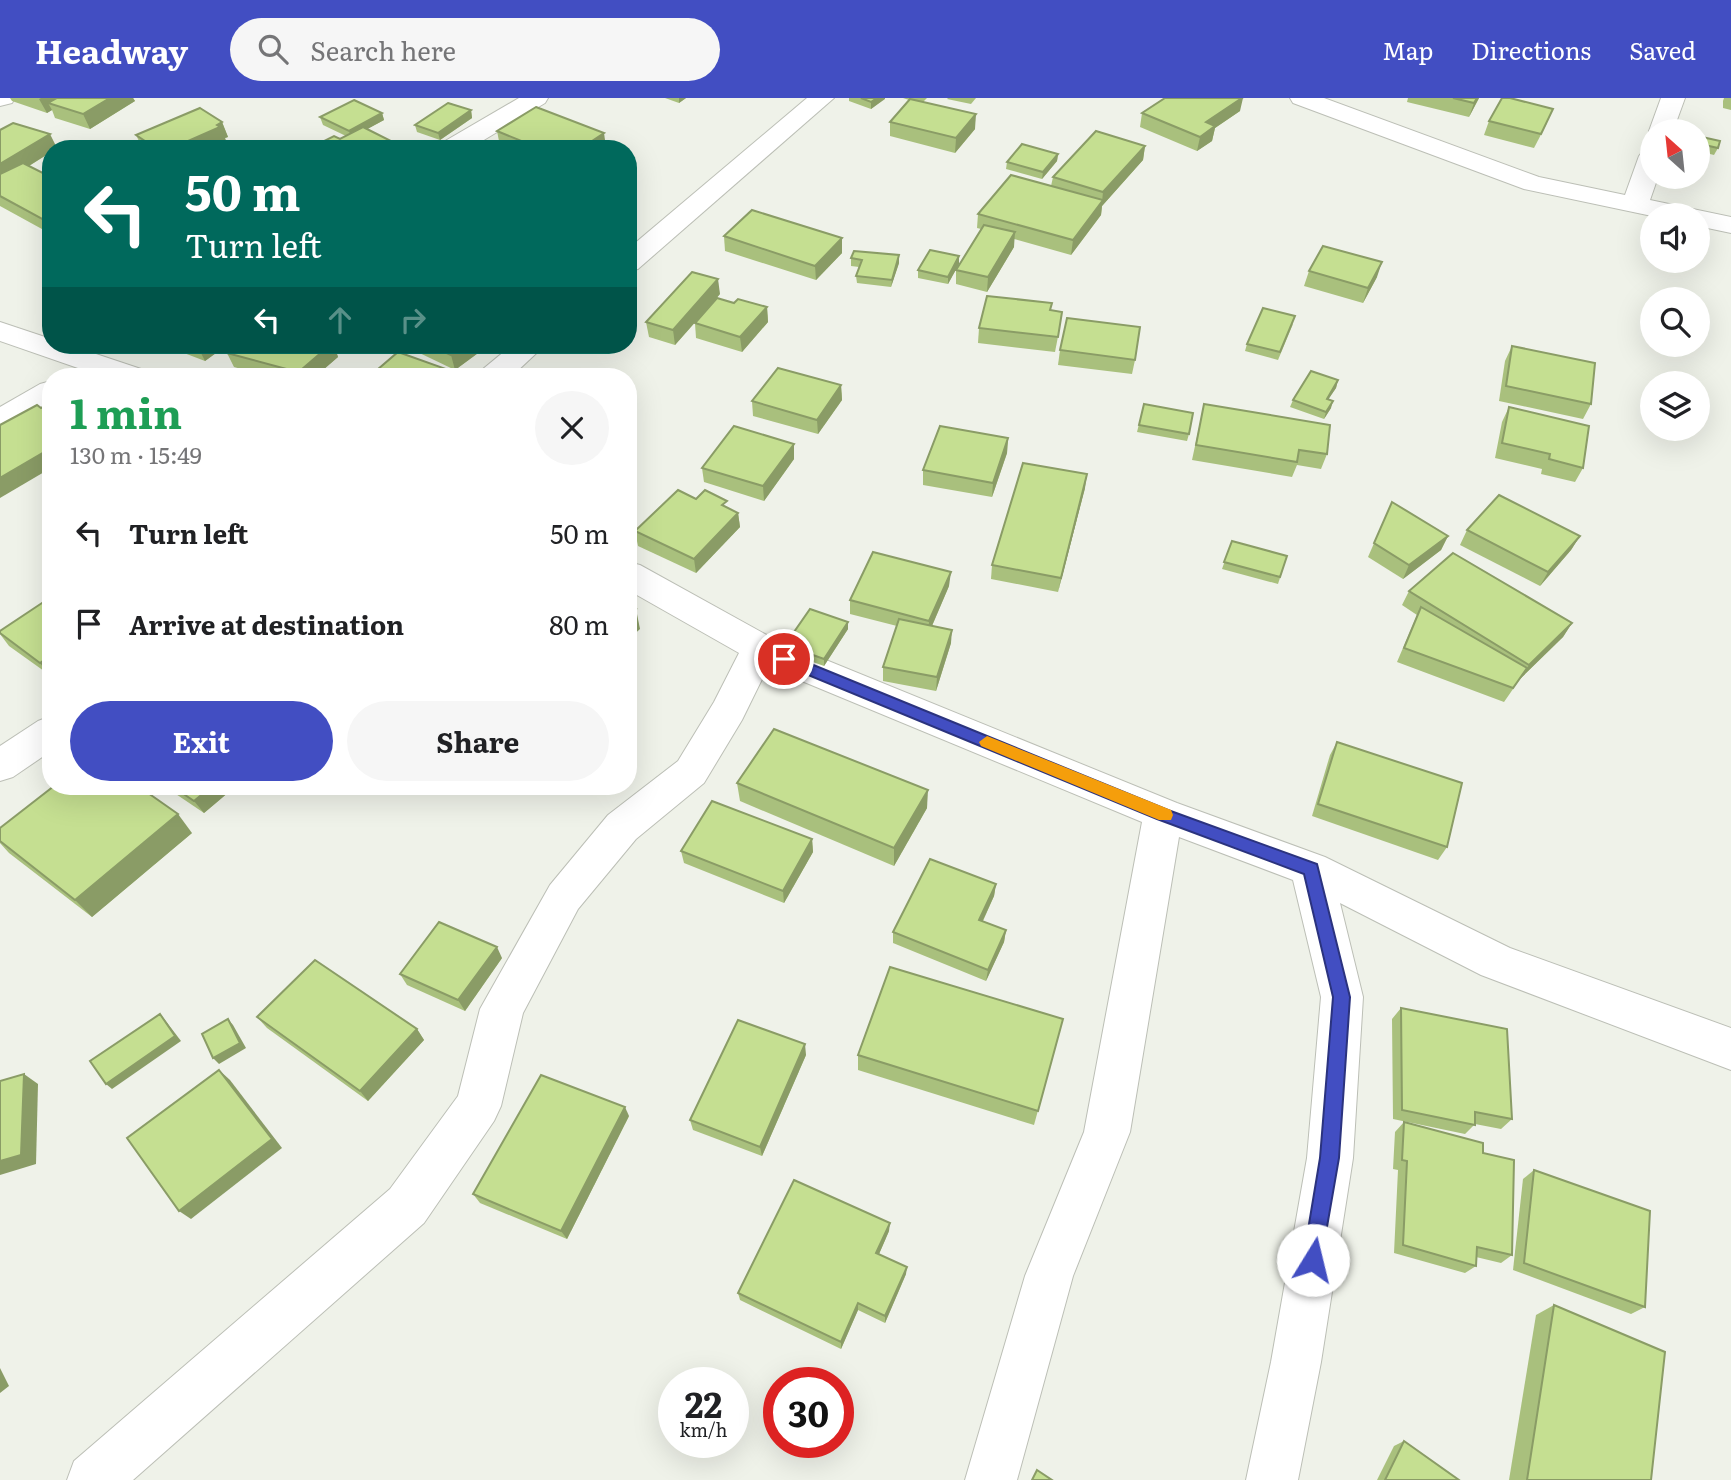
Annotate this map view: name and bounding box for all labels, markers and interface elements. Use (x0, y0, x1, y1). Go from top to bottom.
search box (230, 18, 720, 81)
text: Headway (35, 25, 188, 74)
icon: search (254, 30, 292, 68)
text: Search here (310, 30, 456, 69)
text: Map (1382, 32, 1433, 67)
text: Directions (1471, 32, 1591, 67)
text: Saved (1629, 32, 1696, 67)
north arrow (1640, 119, 1710, 189)
map controls (1640, 119, 1710, 441)
text: 50 m (185, 153, 301, 226)
icon: left (70, 168, 161, 259)
button: sound (1640, 203, 1710, 273)
text: Turn left (185, 220, 322, 268)
button: search (1640, 287, 1710, 357)
icon: left (248, 301, 286, 339)
icon: ahead (321, 301, 359, 339)
icon: right (394, 301, 432, 339)
button: layers (1640, 371, 1710, 441)
text: 1 min (70, 380, 182, 442)
button: close (535, 391, 609, 465)
text: 130 m · 15:49 (70, 437, 202, 471)
text: Turn left (129, 513, 248, 552)
text: 50 m (550, 513, 609, 552)
icon: left (70, 514, 108, 552)
text: Arrive at destination (129, 604, 404, 643)
text: 80 m (549, 604, 609, 643)
icon: arrive (70, 605, 108, 643)
pin (754, 629, 814, 689)
icon: arrive (765, 640, 803, 678)
button: Exit (70, 701, 333, 781)
button: Share (347, 701, 609, 781)
position arrow (1276, 1223, 1350, 1297)
speed limit sign: 30 (763, 1367, 854, 1458)
text: 22 (685, 1377, 722, 1429)
text: km/h (680, 1416, 727, 1443)

